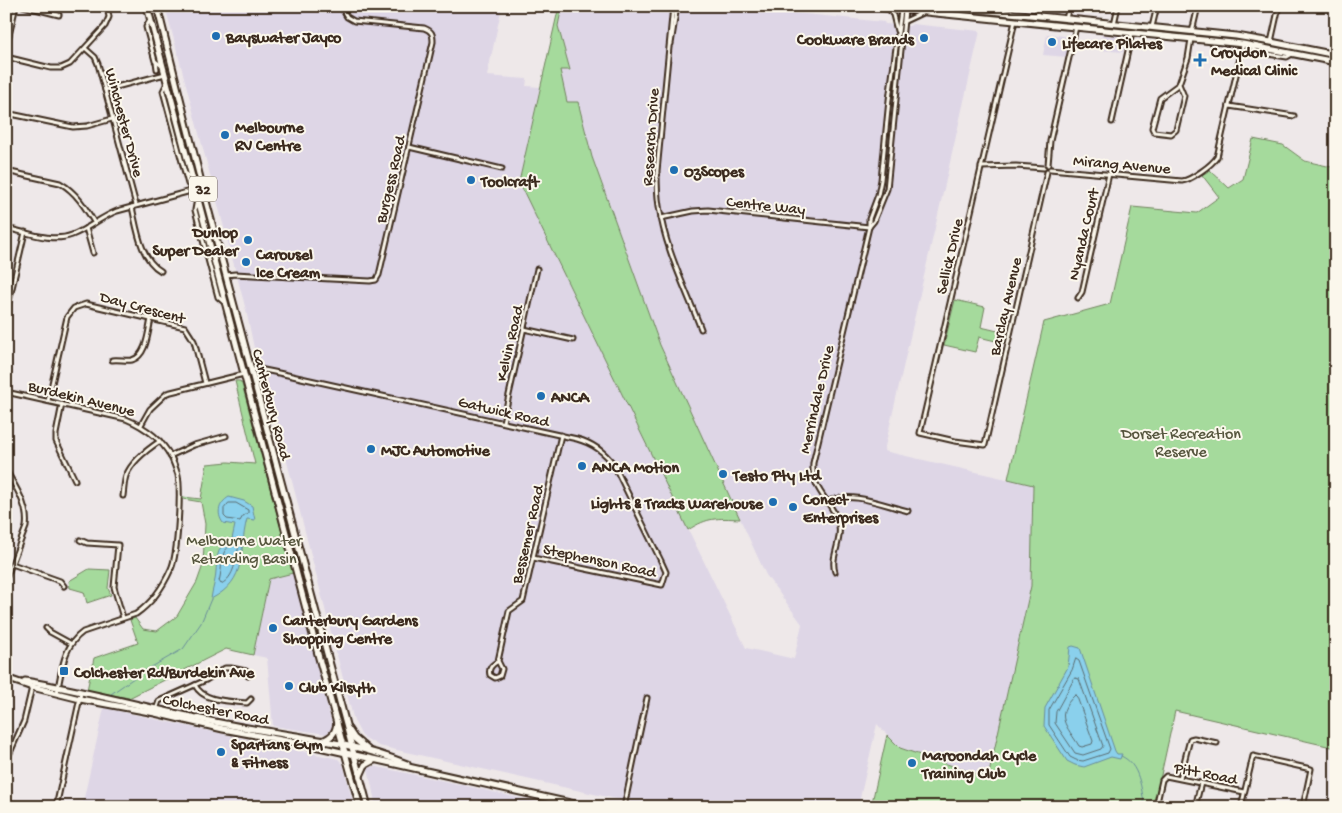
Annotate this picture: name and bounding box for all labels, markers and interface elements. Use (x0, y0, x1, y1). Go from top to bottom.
marker: Bayswater Jayco (210, 30, 222, 42)
place label: Bayswater Jayco (225, 30, 342, 49)
place label: Cookware Brands (796, 32, 915, 51)
marker: Cookware Brands (918, 32, 930, 44)
place label: Lifecare Pilates (1062, 35, 1163, 55)
marker: Lifecare Pilates (1046, 36, 1058, 48)
place label: Croydon Medical Clinic (1210, 45, 1299, 82)
marker: Croydon Medical Clinic (1193, 53, 1207, 67)
street label: Winchester Drive (99, 66, 146, 180)
street label: Research Drive (640, 87, 665, 187)
place label: Melbourne RV Centre (234, 120, 304, 157)
marker: Melbourne RV Centre (219, 129, 231, 141)
street label: Burgess Road (373, 133, 412, 226)
street label: Mirang Avenue (1072, 153, 1172, 180)
marker: OzScopes (668, 164, 680, 176)
place label: OzScopes (684, 164, 745, 183)
place label: Toolcraft (479, 173, 540, 193)
marker: Toolcraft (465, 174, 477, 186)
road number: 32 (189, 176, 217, 202)
street label: Nyanda Court (1066, 186, 1106, 282)
street label: Centre Way (725, 194, 806, 221)
street label: Sellick Drive (933, 216, 970, 297)
place label: Dunlop Super Dealer (152, 225, 240, 262)
marker: Dunlop Super Dealer (242, 234, 254, 246)
place label: Carousel Ice Cream (255, 247, 321, 284)
street label: Barclay Avenue (987, 255, 1028, 359)
marker: Carousel Ice Cream (240, 256, 252, 268)
street label: Day Crescent (97, 289, 188, 330)
street label: Kelvin Road (493, 302, 530, 384)
street label: Merrindale Drive (797, 343, 840, 456)
street label: Canterbury Road (246, 347, 294, 464)
street label: Burdekin Avenue (25, 378, 137, 423)
marker: ANCA (535, 390, 547, 402)
place label: ANCA (550, 390, 591, 409)
street label: Gatwick Road (456, 394, 552, 433)
park label: Dorset Recreation Reserve (1120, 426, 1241, 463)
marker: MJC Automotive (365, 443, 377, 455)
place label: MJC Automotive (381, 443, 491, 462)
marker: ANCA Motion (576, 460, 588, 472)
place label: ANCA Motion (591, 460, 679, 479)
marker: Testo Pty Ltd (717, 468, 729, 480)
place label: Testo Pty Ltd (731, 468, 822, 487)
street label: Bessemer Road (509, 482, 550, 587)
place label: Conect Enterprises (802, 492, 879, 529)
place label: Lights & Tracks Warehouse (591, 496, 764, 515)
marker: Lights & Tracks Warehouse (767, 496, 779, 508)
marker: Conect Enterprises (787, 501, 799, 513)
park label: Melbourne Water Retarding Basin (186, 533, 303, 570)
street label: Stephenson Road (541, 541, 659, 584)
place label: Canterbury Gardens Shopping Centre (282, 613, 419, 650)
marker: Canterbury Gardens Shopping Centre (267, 622, 279, 634)
marker: Colchester Rd/Burdekin Ave (58, 665, 70, 677)
place label: Colchester Rd/Burdekin Ave (73, 665, 255, 684)
marker: Club Kilsyth (283, 680, 295, 692)
place label: Club Kilsyth (298, 680, 376, 699)
street label: Colchester Road (161, 692, 272, 731)
place label: Spartans Gym & Fitness (231, 737, 324, 774)
marker: Spartans Gym & Fitness (215, 746, 227, 758)
place label: Maroondah Cycle Training Club (920, 748, 1037, 785)
marker: Maroondah Cycle Training Club (906, 757, 918, 769)
street label: Pitt Road (1171, 760, 1240, 791)

